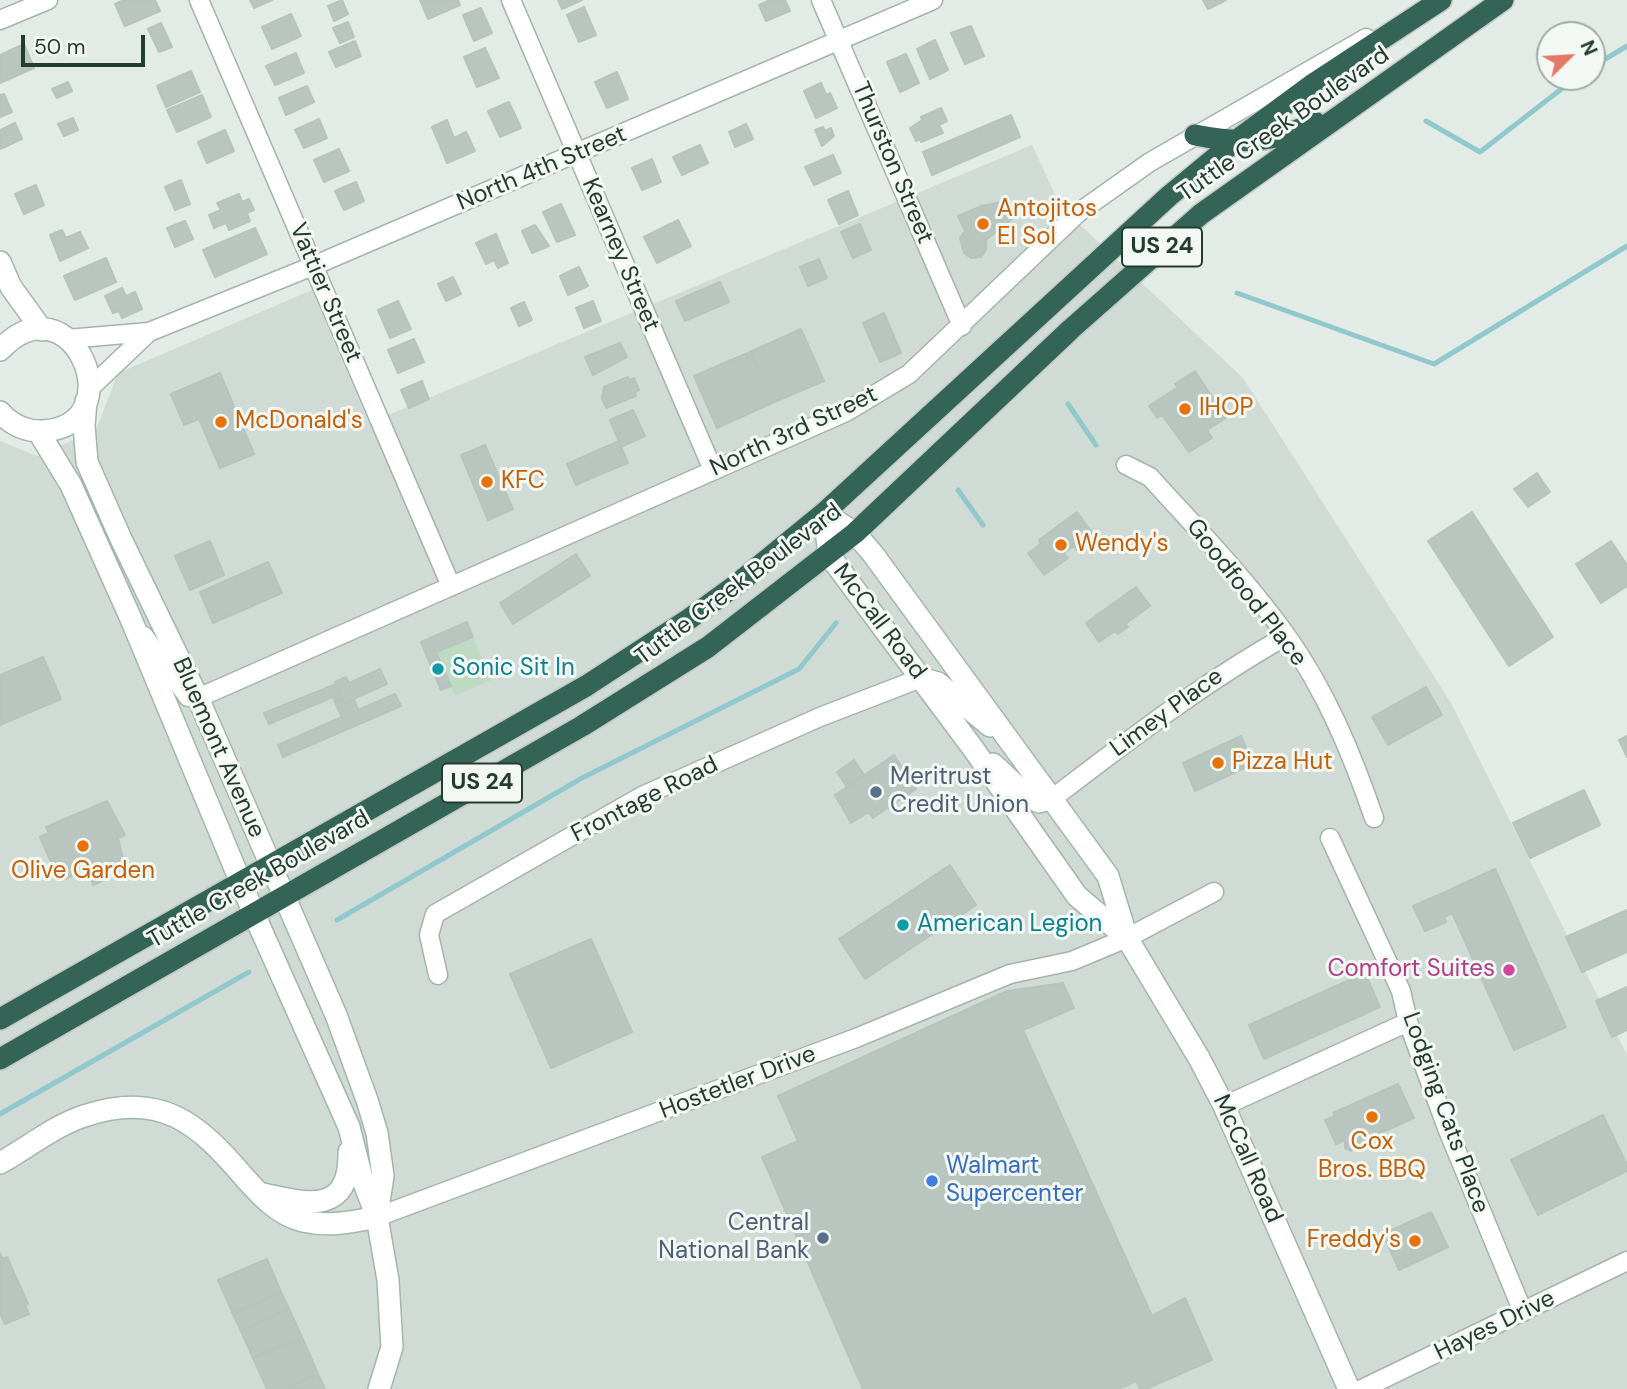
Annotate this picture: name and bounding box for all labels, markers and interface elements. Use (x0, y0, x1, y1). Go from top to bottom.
scale bar (24, 21, 149, 65)
north arrow (1536, 21, 1606, 91)
text: 50 m (34, 33, 85, 61)
text: N (1575, 37, 1603, 59)
street label: Tuttle Creek Boulevard (1173, 41, 1395, 209)
street label: Thurston Street (845, 78, 939, 248)
street label: North 4th Street (453, 120, 631, 218)
street label: Kearney Street (575, 174, 665, 336)
place label: Antojitos El Sol (997, 196, 1097, 252)
marker: Antojitos El Sol (975, 216, 991, 232)
street label: Vattier Street (283, 219, 367, 367)
road number: US 24 (1122, 228, 1202, 266)
street label: North 3rd Street (706, 381, 882, 483)
place label: IHOP (1199, 395, 1253, 423)
marker: IHOP (1177, 401, 1193, 417)
place label: McDonald's (235, 408, 363, 436)
marker: McDonald's (213, 414, 229, 430)
place label: KFC (501, 468, 545, 496)
marker: KFC (479, 474, 495, 490)
street label: Tuttle Creek Boulevard (630, 498, 848, 672)
street label: Goodfood Place (1180, 514, 1312, 672)
place label: Wendy's (1075, 531, 1169, 559)
marker: Wendy's (1053, 537, 1069, 553)
street label: McCall Road (826, 559, 932, 685)
street label: Bluemont Avenue (165, 654, 271, 842)
place label: Sonic Sit In (452, 655, 575, 683)
marker: Sonic Sit In (430, 661, 446, 677)
street label: Limey Place (1105, 662, 1229, 764)
place label: Pizza Hut (1232, 749, 1333, 777)
street label: Frontage Road (567, 751, 723, 849)
marker: Pizza Hut (1210, 755, 1226, 771)
road number: US 24 (442, 764, 522, 803)
place label: Meritrust Credit Union (890, 764, 1029, 820)
marker: Meritrust Credit Union (868, 784, 884, 800)
street label: Tuttle Creek Boulevard (143, 805, 375, 955)
marker: Olive Garden (75, 838, 91, 854)
place label: Olive Garden (11, 858, 155, 886)
place label: American Legion (917, 911, 1102, 939)
marker: American Legion (895, 917, 911, 933)
place label: Comfort Suites (1327, 956, 1495, 984)
marker: Comfort Suites (1501, 962, 1517, 978)
street label: Lodging Cats Place (1395, 1009, 1495, 1217)
street label: Hostetler Drive (656, 1040, 820, 1126)
street label: McCall Road (1206, 1091, 1288, 1227)
marker: Cox Bros. BBQ (1364, 1109, 1380, 1125)
place label: Cox Bros. BBQ (1318, 1129, 1426, 1185)
place label: Walmart Supercenter (946, 1153, 1083, 1209)
marker: Walmart Supercenter (924, 1173, 940, 1189)
place label: Central National Bank (658, 1210, 809, 1266)
place label: Freddy's (1307, 1227, 1401, 1255)
marker: Central National Bank (815, 1230, 831, 1246)
marker: Freddy's (1407, 1233, 1423, 1249)
street label: Hayes Drive (1430, 1285, 1560, 1367)

